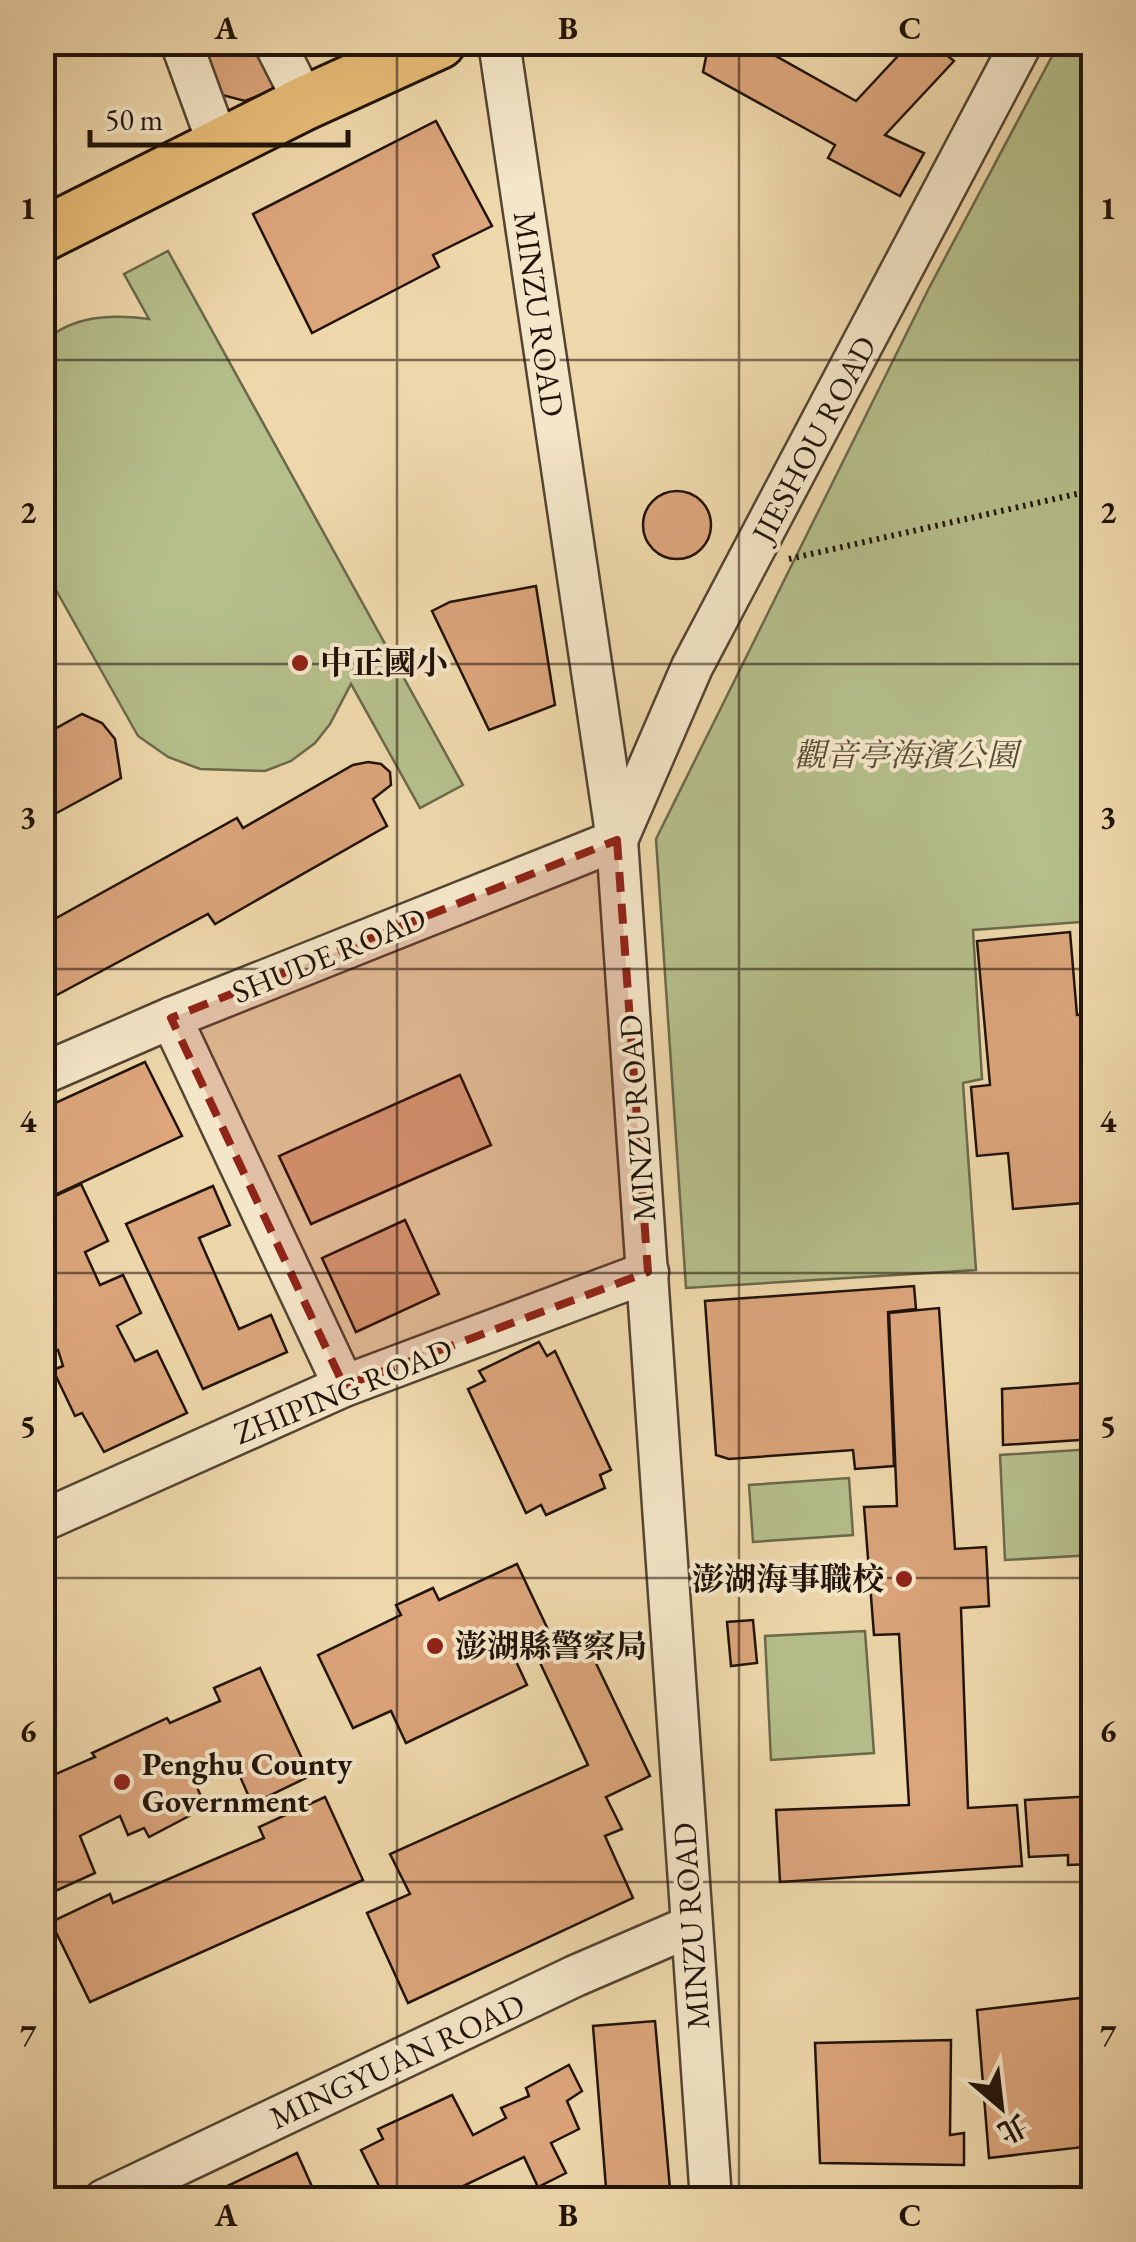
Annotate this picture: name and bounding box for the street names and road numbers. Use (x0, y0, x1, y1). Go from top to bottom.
street label: MINZU ROAD (504, 209, 574, 419)
street label: JIESHOU ROAD (741, 329, 886, 552)
street label: SHUDE ROAD (226, 897, 432, 1013)
street label: MINZU ROAD (609, 1013, 665, 1223)
street label: ZHIPING ROAD (227, 1328, 459, 1454)
street label: MINZU ROAD (663, 1821, 719, 2031)
street label: MINGYUAN ROAD (263, 1983, 531, 2139)

